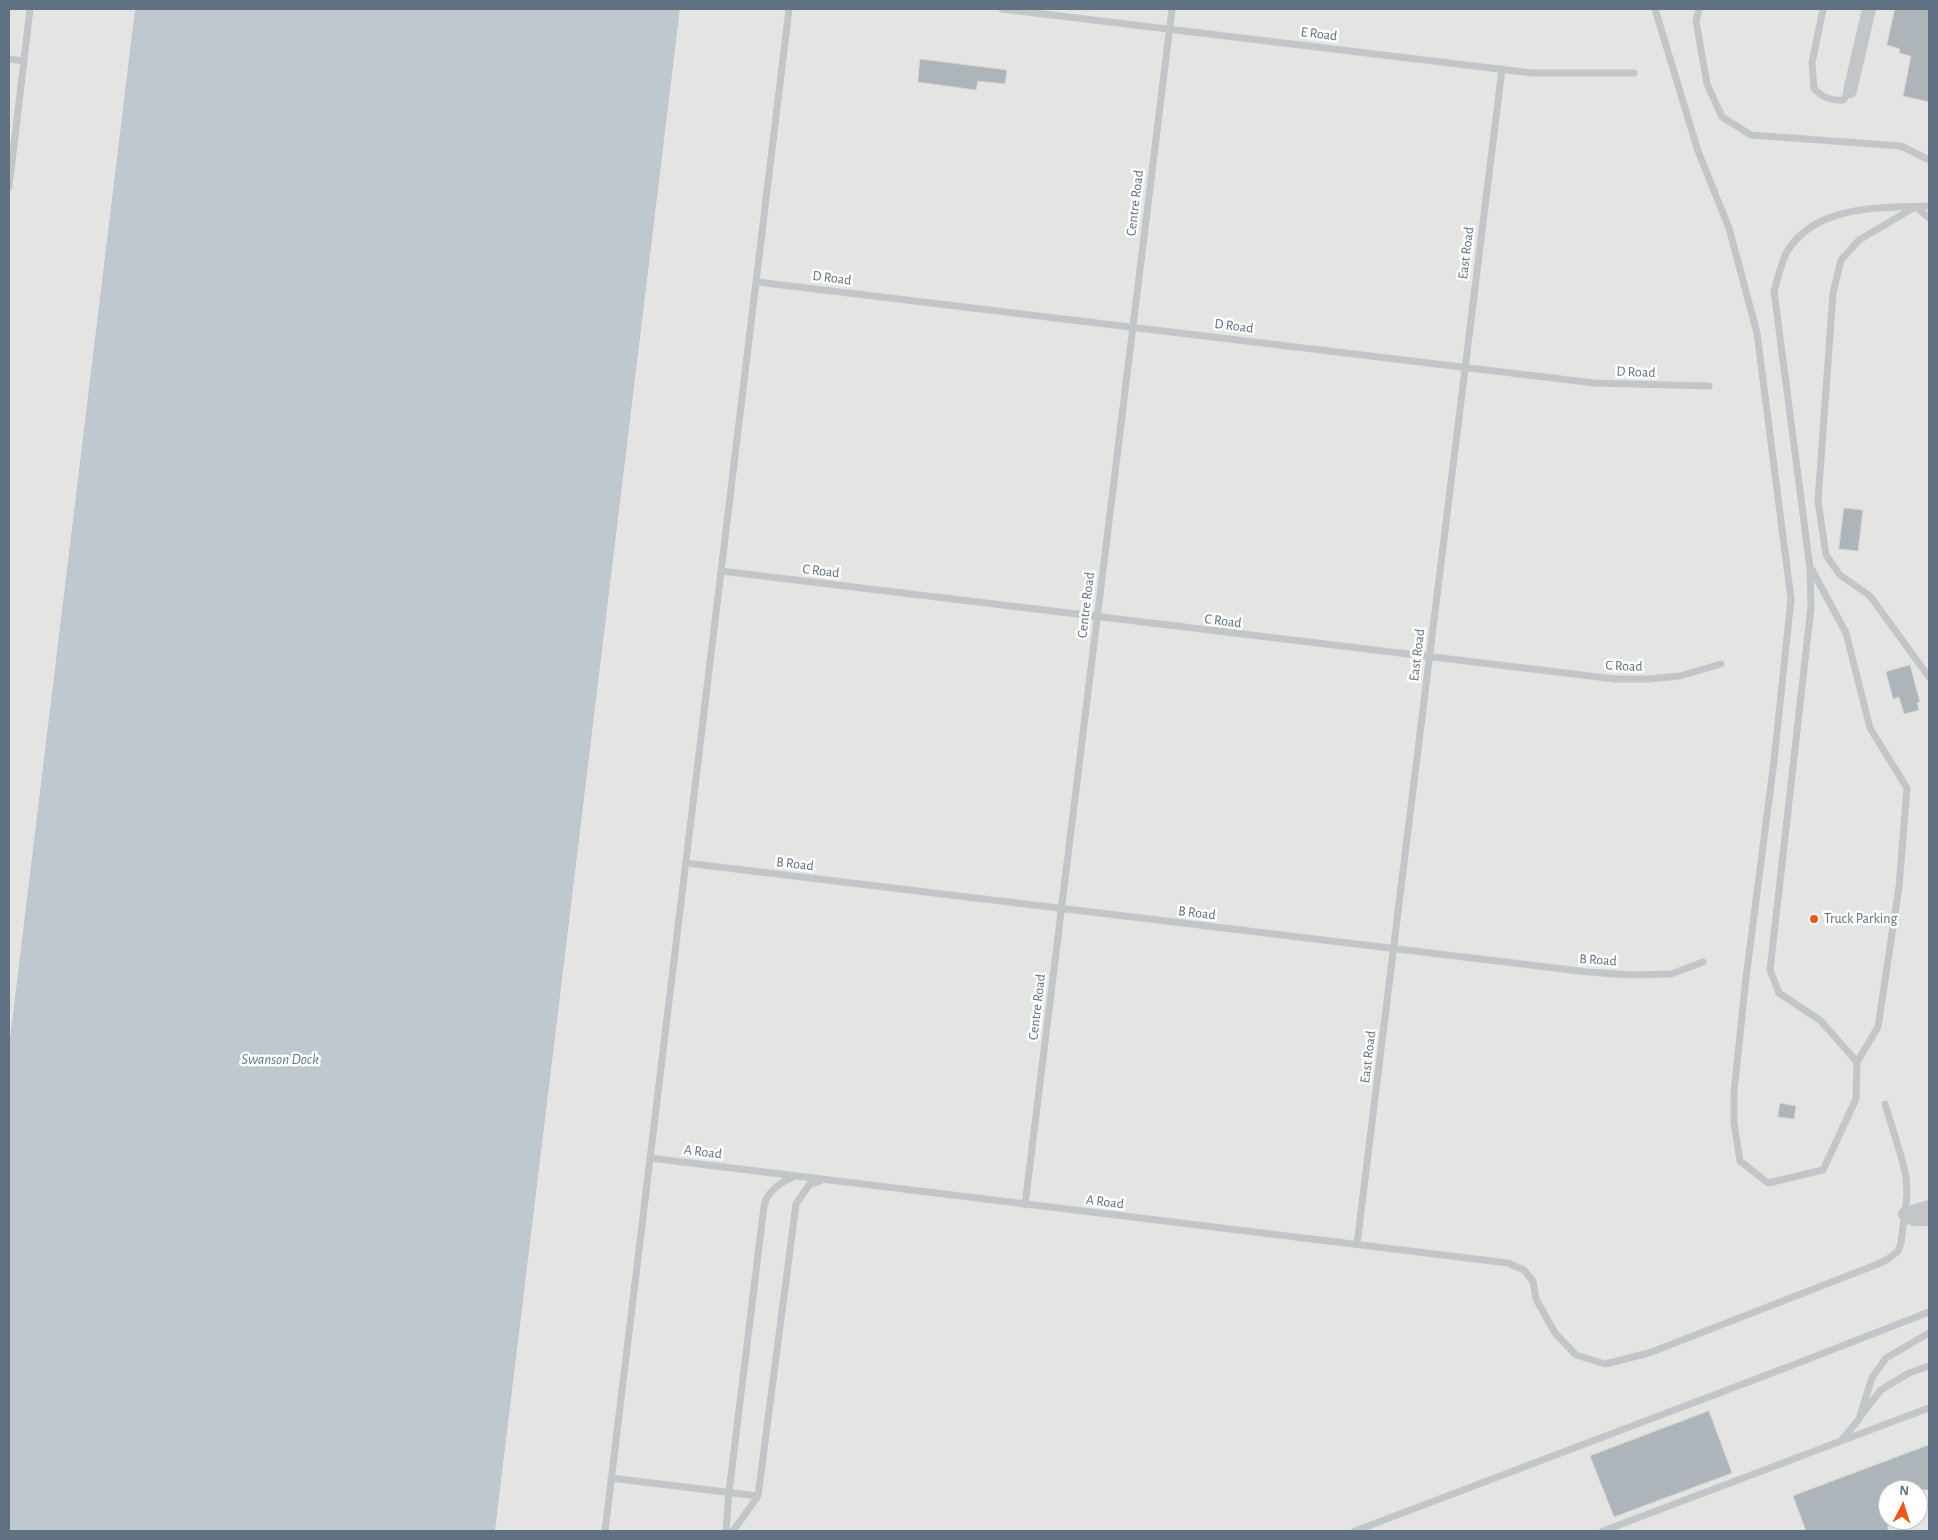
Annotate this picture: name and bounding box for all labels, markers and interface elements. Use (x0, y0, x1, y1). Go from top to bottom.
street label: E Road (1300, 23, 1338, 45)
street label: Centre Road (1123, 169, 1147, 237)
street label: East Road (1454, 226, 1478, 280)
street label: D Road (812, 267, 852, 289)
street label: D Road (1214, 315, 1254, 337)
street label: D Road (1616, 363, 1656, 381)
street label: C Road (801, 560, 841, 582)
street label: Centre Road (1074, 571, 1098, 639)
street label: C Road (1203, 610, 1243, 632)
street label: East Road (1405, 628, 1429, 682)
street label: C Road (1605, 657, 1643, 675)
street label: B Road (775, 853, 815, 875)
street label: B Road (1177, 902, 1217, 924)
place label: Truck Parking (1824, 911, 1897, 927)
marker: Truck Parking (1808, 913, 1820, 925)
street label: B Road (1579, 950, 1617, 970)
street label: Centre Road (1025, 973, 1049, 1041)
street label: East Road (1356, 1030, 1380, 1084)
water label: Swanson Dock (241, 1050, 319, 1068)
street label: A Road (683, 1141, 723, 1163)
street label: A Road (1085, 1191, 1125, 1213)
north arrow (1878, 1480, 1928, 1530)
text: N (1899, 1484, 1910, 1498)

